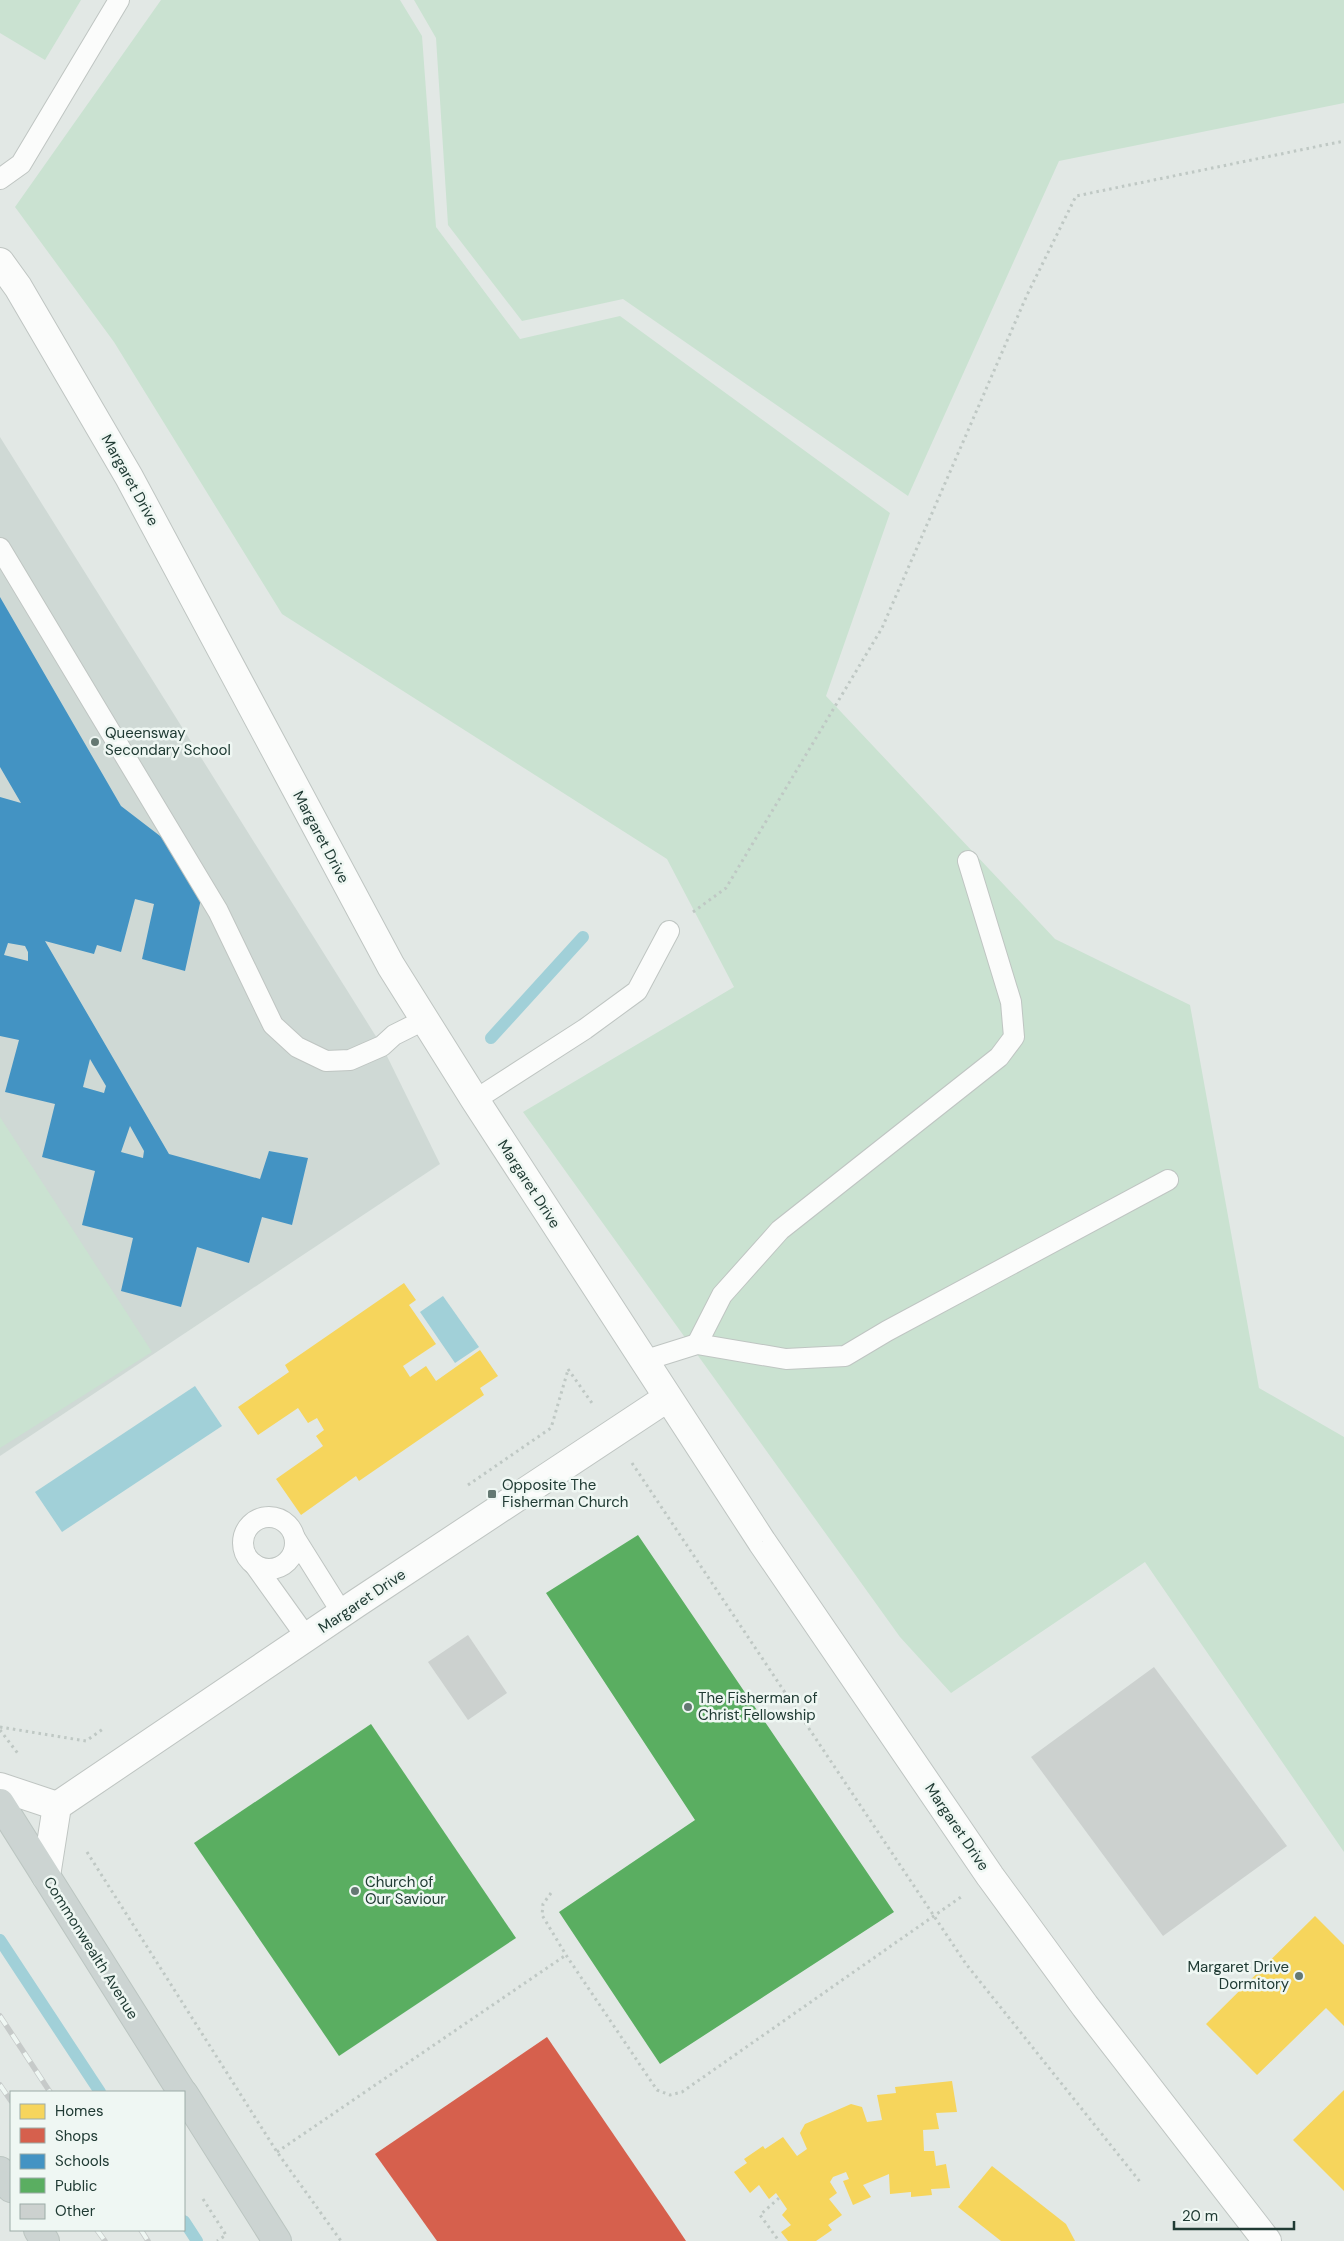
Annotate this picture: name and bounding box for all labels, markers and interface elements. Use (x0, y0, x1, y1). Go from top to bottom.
street label: Margaret Drive (97, 431, 163, 529)
place label: Queensway Secondary School (105, 723, 231, 760)
marker: Queensway Secondary School (89, 736, 101, 748)
street label: Margaret Drive (288, 787, 354, 887)
street label: Margaret Drive (493, 1136, 565, 1232)
place label: Opposite The Fisherman Church (502, 1475, 628, 1512)
marker: Opposite The Fisherman Church (486, 1488, 498, 1500)
street label: Margaret Drive (314, 1564, 410, 1638)
place label: The Fisherman of Christ Fellowship (698, 1688, 818, 1725)
marker: The Fisherman of Christ Fellowship (682, 1701, 694, 1713)
street label: Margaret Drive (920, 1779, 994, 1875)
place label: Church of Our Saviour (365, 1872, 446, 1909)
street label: Commonwealth Avenue (39, 1873, 143, 2023)
marker: Church of Our Saviour (349, 1885, 361, 1897)
place label: Margaret Drive Dormitory (1187, 1957, 1290, 1994)
marker: Margaret Drive Dormitory (1293, 1970, 1305, 1982)
legend (10, 2091, 185, 2231)
text: Homes (55, 2101, 104, 2121)
text: Shops (55, 2126, 98, 2146)
text: Schools (55, 2151, 110, 2171)
text: Public (55, 2176, 97, 2196)
scale bar (1174, 2198, 1294, 2230)
text: Other (55, 2201, 96, 2221)
text: 20 m (1182, 2206, 1218, 2226)

